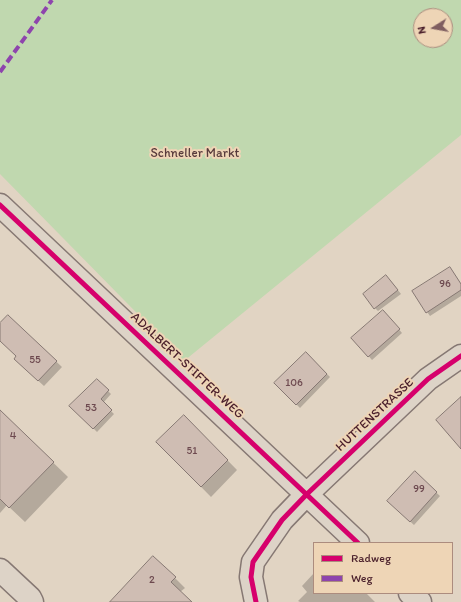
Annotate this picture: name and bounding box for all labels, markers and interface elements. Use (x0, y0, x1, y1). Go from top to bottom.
north arrow (413, 8, 453, 48)
text: N (415, 25, 429, 35)
park label: Schneller Markt (151, 146, 239, 162)
house number: 96 (439, 277, 451, 291)
street label: ADALBERT-STIFTER-WEG (127, 309, 247, 423)
house number: 55 (29, 353, 41, 367)
street label: HUTTENSTRASSE (333, 375, 417, 455)
house number: 106 (285, 376, 303, 390)
house number: 53 (85, 401, 97, 415)
house number: 4 (10, 429, 16, 443)
house number: 51 (187, 444, 197, 458)
house number: 99 (413, 482, 425, 496)
legend (313, 542, 453, 594)
text: Radweg (351, 551, 391, 565)
text: Weg (351, 571, 373, 585)
house number: 2 (149, 573, 155, 587)

